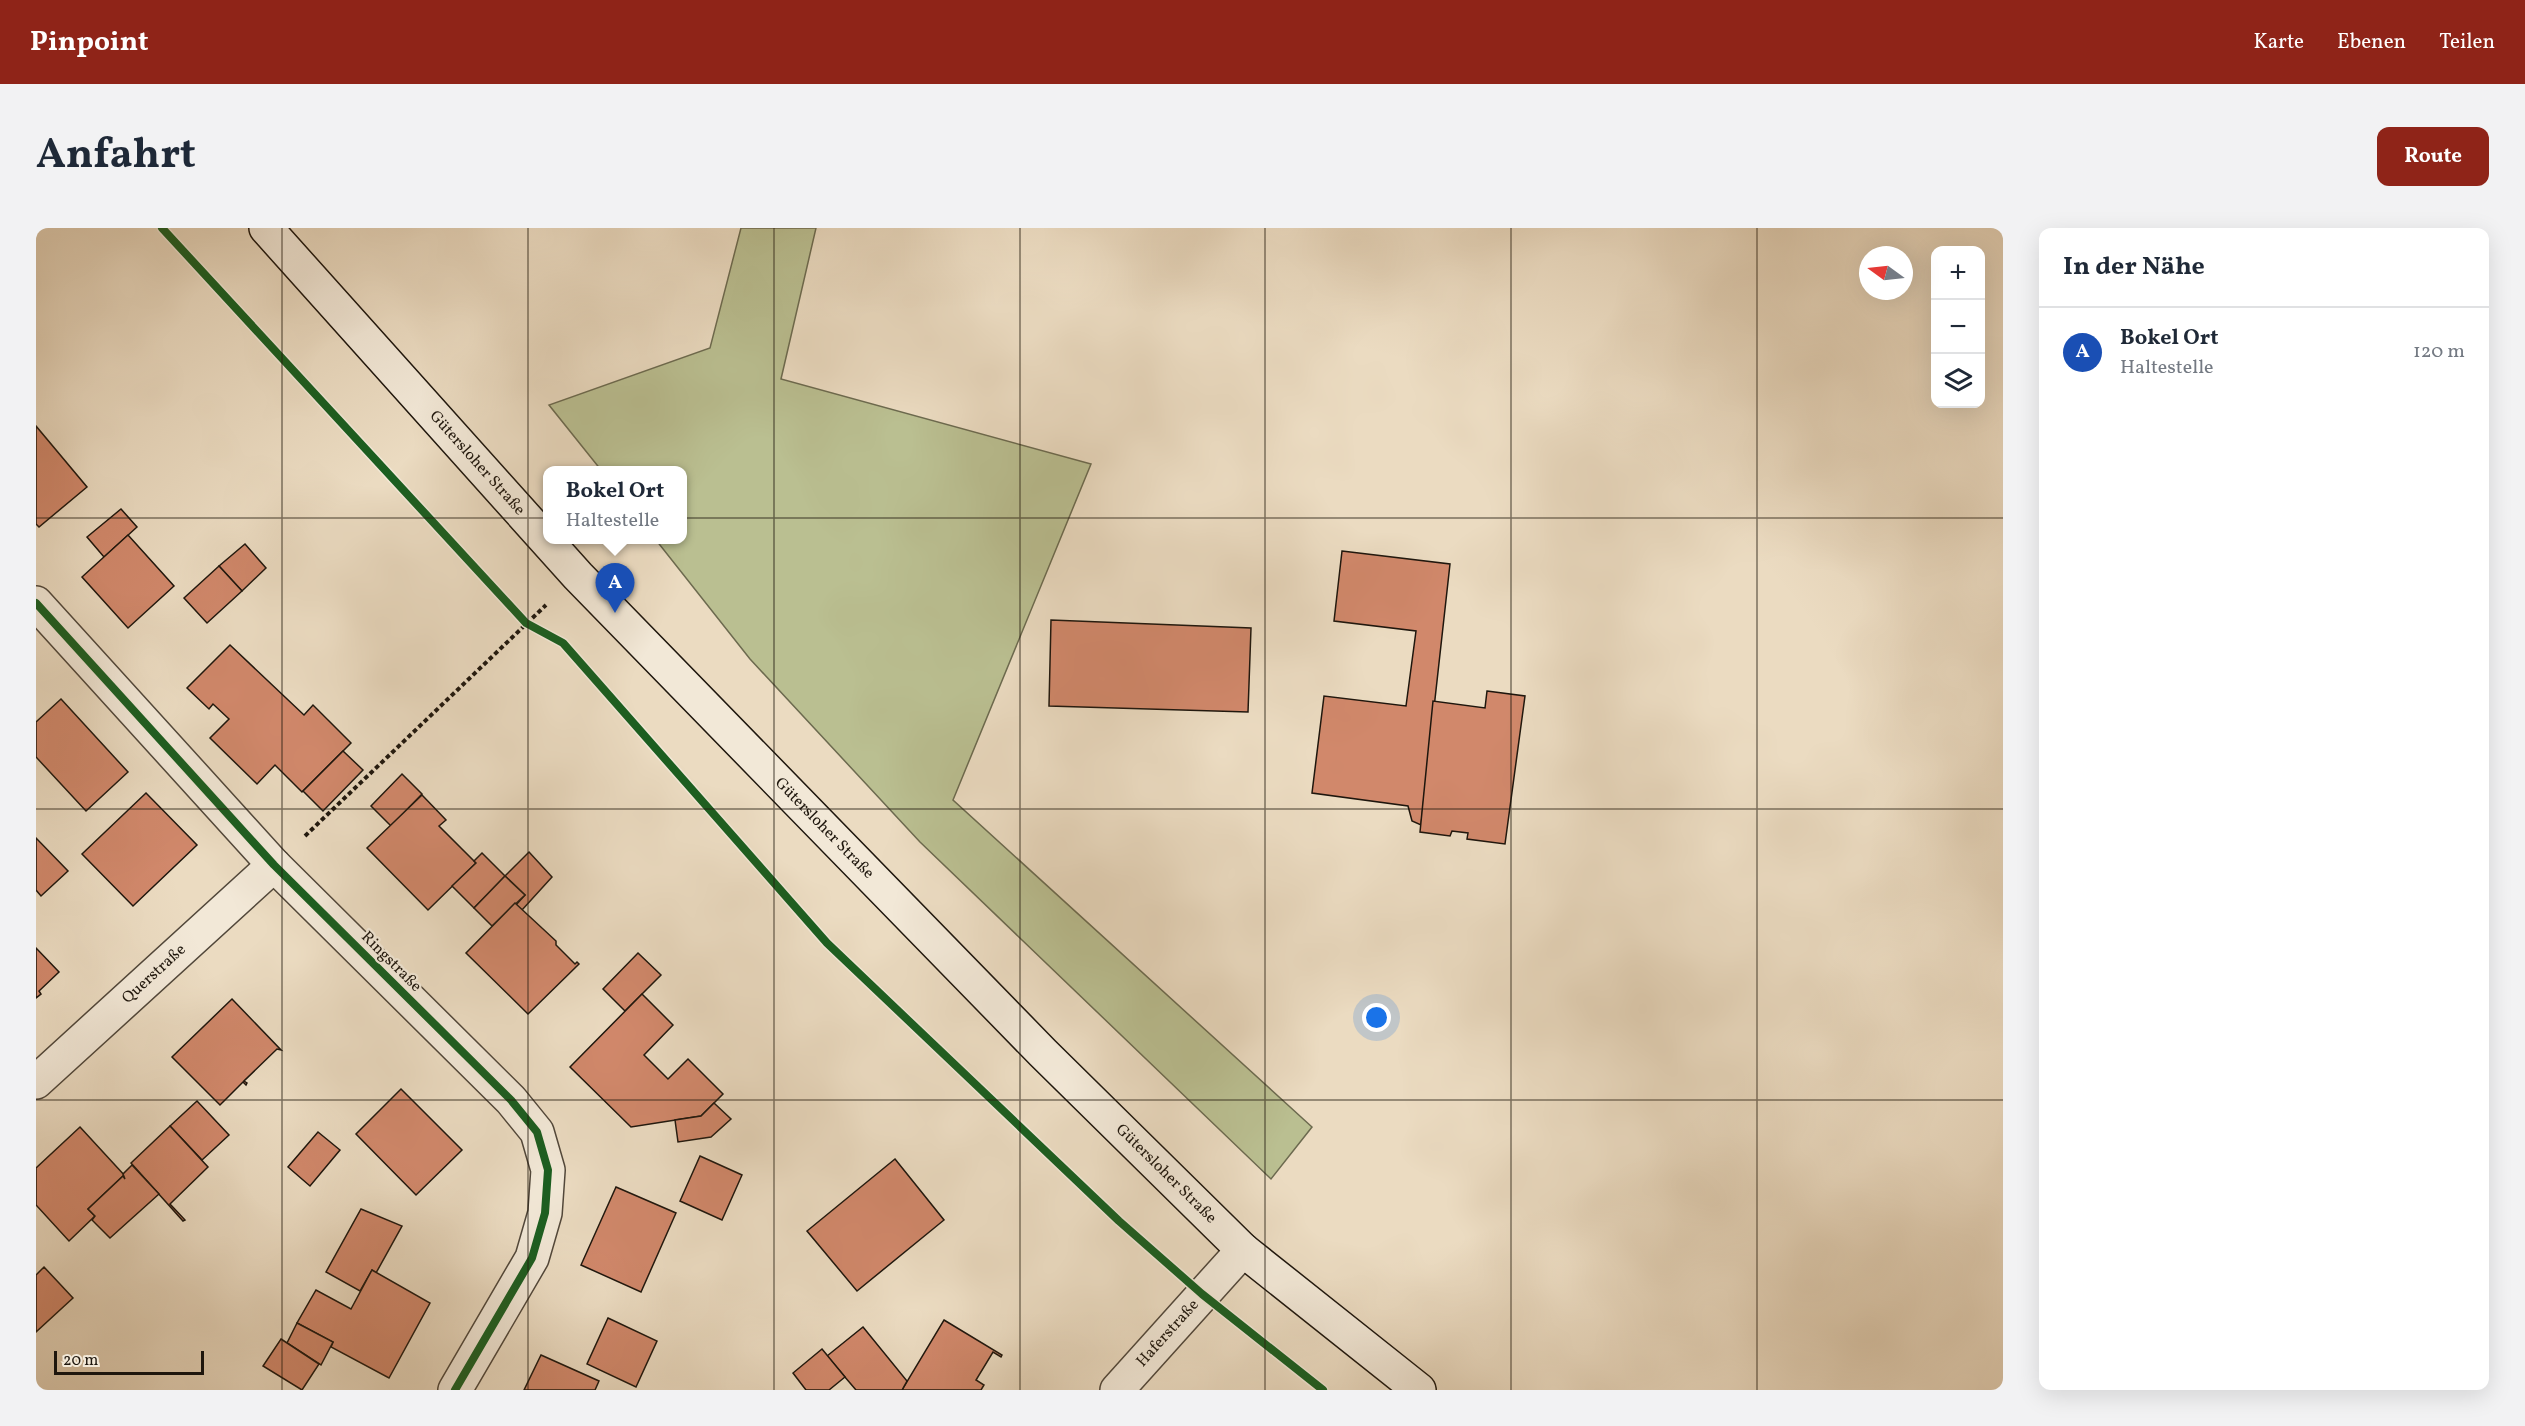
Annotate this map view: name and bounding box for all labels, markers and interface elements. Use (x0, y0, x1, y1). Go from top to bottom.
text: Pinpoint (30, 23, 148, 62)
text: Karte (2253, 28, 2304, 57)
text: Ebenen (2337, 28, 2406, 57)
text: Teilen (2439, 28, 2495, 57)
text: Anfahrt (36, 127, 196, 186)
button: Route (2377, 127, 2489, 186)
north arrow (1859, 246, 1913, 300)
map controls (1931, 246, 1985, 408)
button: + (1931, 246, 1985, 300)
text: In der Nähe (2063, 249, 2205, 285)
button: − (1931, 300, 1985, 354)
text: Bokel Ort (2120, 323, 2219, 354)
text: A (2075, 338, 2090, 366)
text: 120 m (2413, 338, 2465, 366)
button: layers (1931, 354, 1985, 408)
text: Haltestelle (2120, 354, 2214, 382)
street label: Gütersloher Straße (424, 406, 530, 520)
popup (543, 466, 687, 544)
text: Bokel Ort (566, 476, 664, 507)
text: Haltestelle (566, 507, 659, 535)
pin: A (596, 564, 634, 613)
street label: Gütersloher Straße (770, 773, 879, 884)
street label: Ringstraße (356, 927, 426, 997)
street label: Querstraße (117, 939, 191, 1009)
your location (1362, 1003, 1391, 1032)
street label: Gütersloher Straße (1110, 1119, 1221, 1229)
street label: Haferstraße (1132, 1295, 1204, 1372)
scale bar (54, 1348, 204, 1376)
text: 20 m (63, 1350, 98, 1372)

